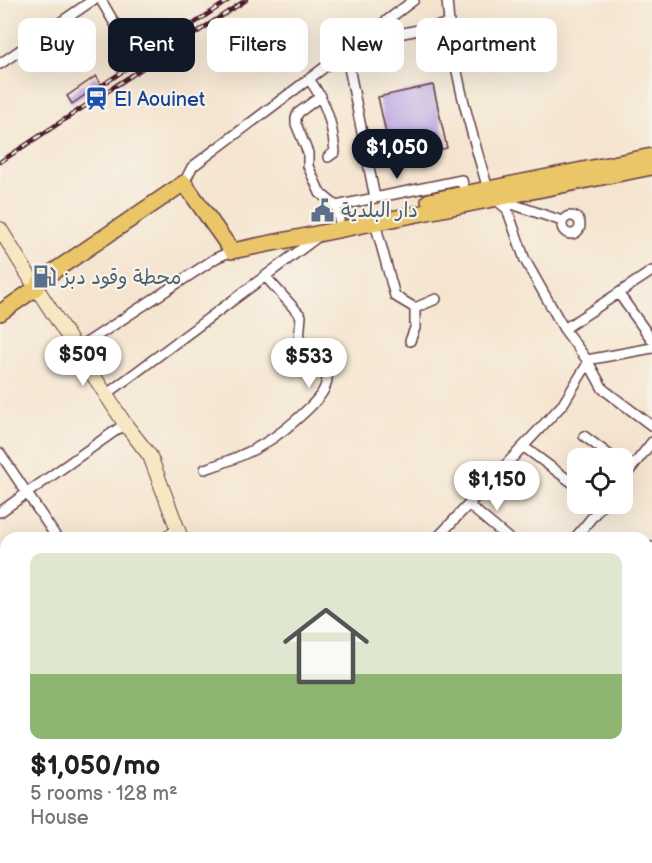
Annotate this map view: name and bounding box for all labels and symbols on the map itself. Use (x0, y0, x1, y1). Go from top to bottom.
station icon: El Aouinet (83, 86, 109, 112)
place label: El Aouinet (114, 88, 205, 112)
pin: $1,050 (348, 129, 446, 180)
public building icon: دار البلدية (310, 197, 336, 223)
place label: دار البلدية (341, 199, 418, 223)
fuel station icon: محطة وقود دبز (31, 264, 57, 290)
place label: محطة وقود دبز (60, 266, 181, 290)
pin: $509 (47, 336, 119, 387)
pin: $533 (273, 338, 345, 389)
pin: $1,150 (448, 461, 546, 512)

